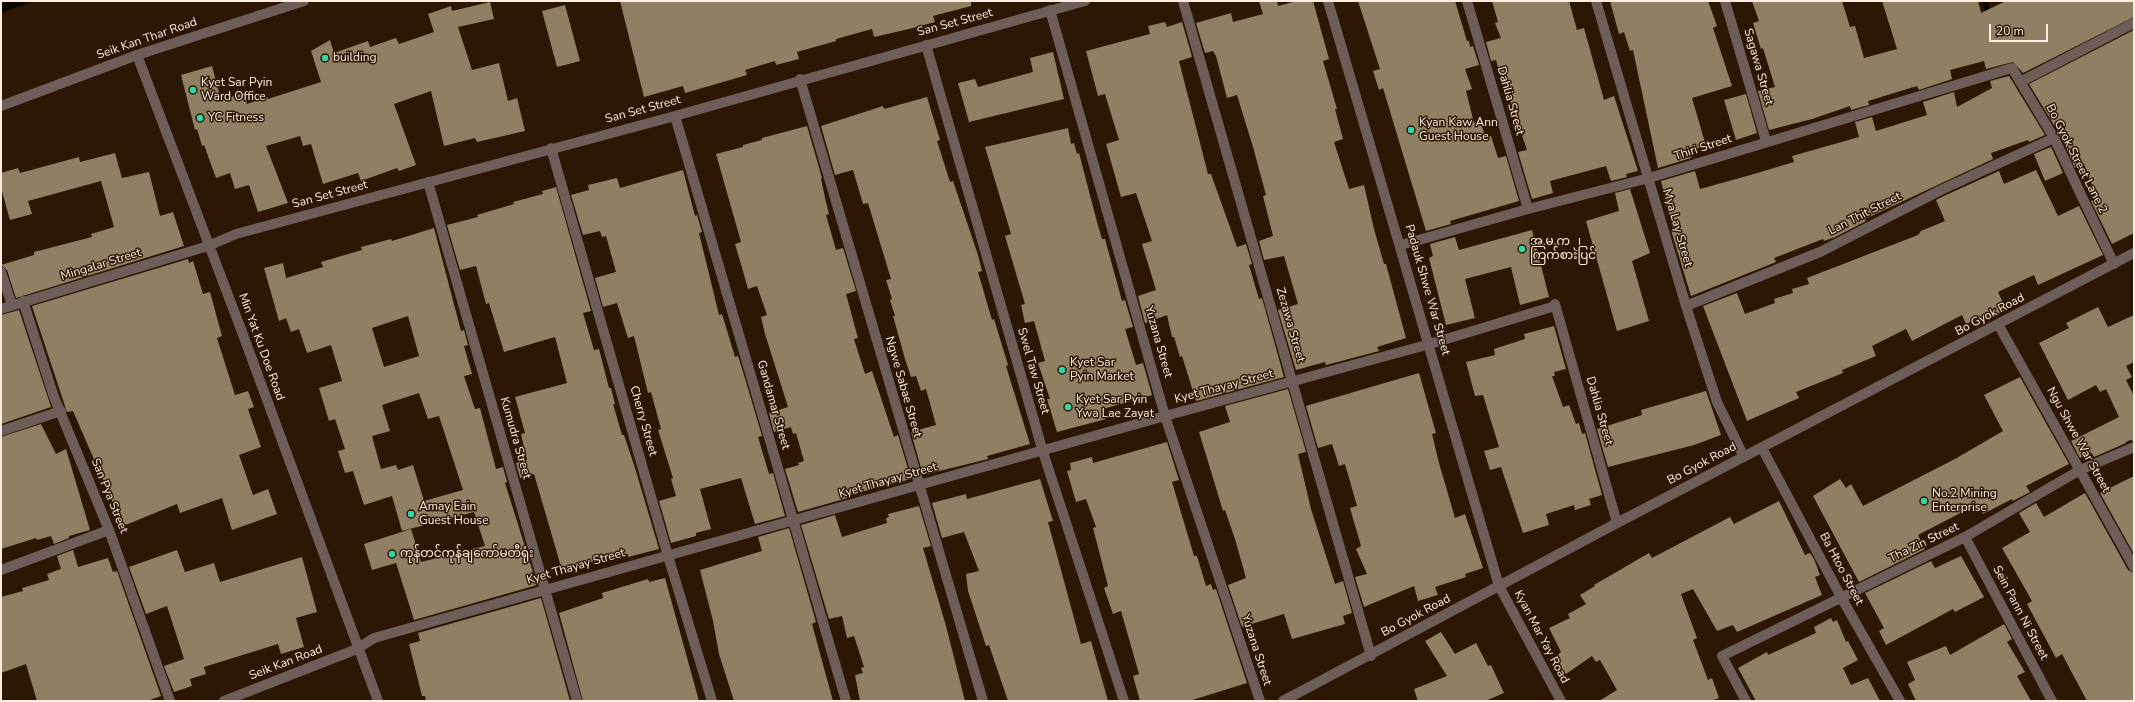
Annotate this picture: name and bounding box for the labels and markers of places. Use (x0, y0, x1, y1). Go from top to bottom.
place label: building (333, 51, 377, 65)
marker: building (320, 53, 330, 63)
place label: Kyet Sar Pyin Ward Office (201, 76, 272, 104)
marker: Kyet Sar Pyin Ward Office (188, 85, 198, 95)
place label: YC Fitness (208, 111, 264, 125)
marker: YC Fitness (195, 113, 205, 123)
place label: Kyan Kaw Ann Guest House (1419, 116, 1498, 144)
marker: Kyan Kaw Ann Guest House (1406, 125, 1416, 135)
place label: အ.မ.က ၂ ကြက်စားပြင် (1530, 235, 1596, 263)
marker: အ.မ.က ၂ ကြက်စားပြင် (1517, 244, 1527, 254)
place label: Kyet Sar Pyin Market (1070, 356, 1134, 384)
marker: Kyet Sar Pyin Market (1057, 365, 1067, 375)
place label: Kyet Sar Pyin Ywa Lae Zayat (1076, 393, 1154, 421)
marker: Kyet Sar Pyin Ywa Lae Zayat (1063, 402, 1073, 412)
place label: No.2 Mining Enterprise (1932, 487, 1997, 515)
marker: No.2 Mining Enterprise (1919, 496, 1929, 506)
place label: Amay Eain Guest House (419, 500, 489, 528)
marker: Amay Eain Guest House (406, 509, 416, 519)
place label: ကုန်တင်ကုန်ချကော်မတီရုံး (400, 547, 533, 561)
marker: ကုန်တင်ကုန်ချကော်မတီရုံး (387, 549, 397, 559)

